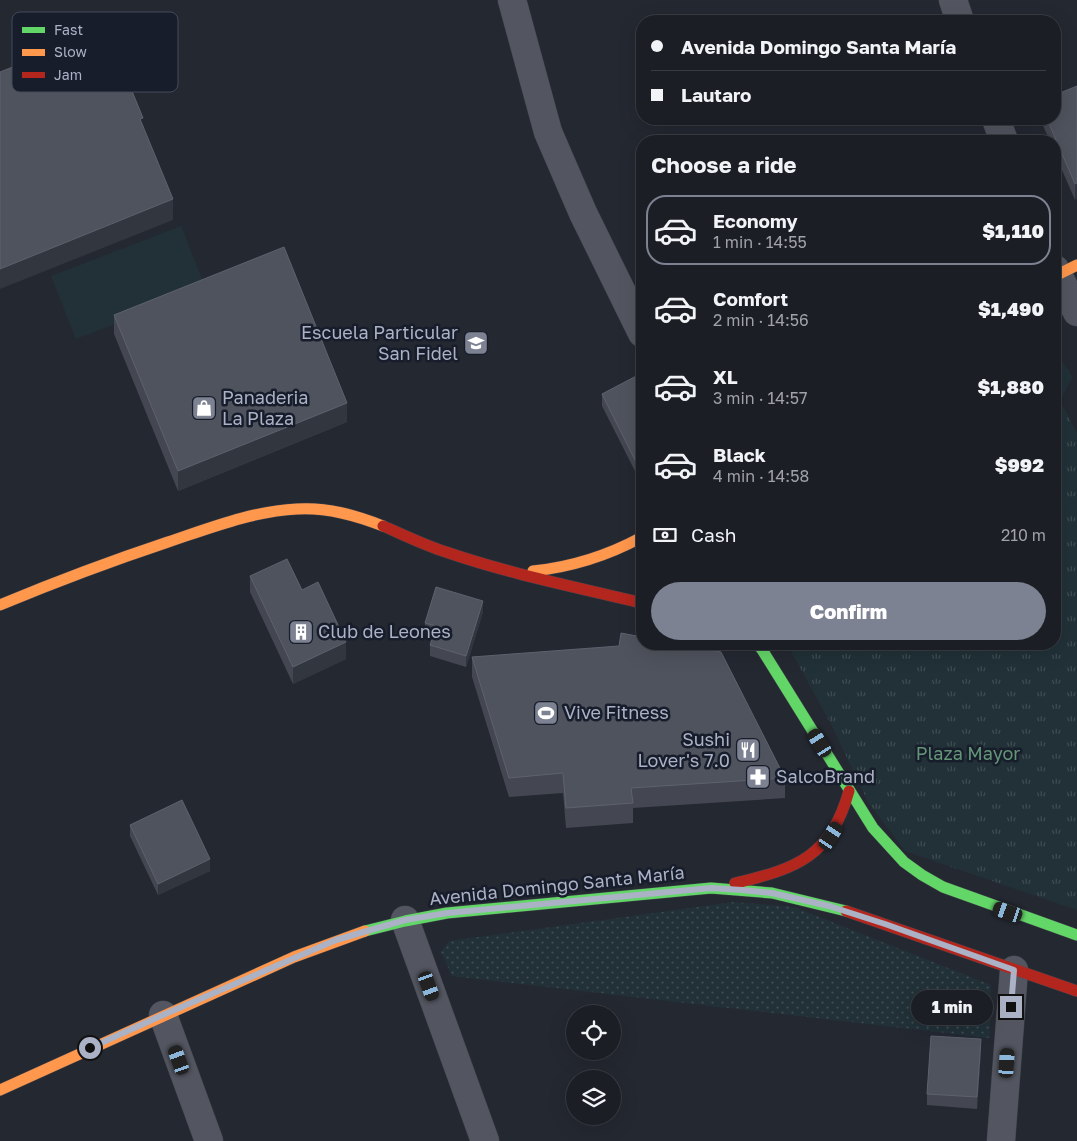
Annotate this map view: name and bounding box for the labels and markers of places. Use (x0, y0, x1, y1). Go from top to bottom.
place label: Escuela Particular San Fidel (301, 321, 458, 364)
school or university icon: Escuela Particular San Fidel (463, 330, 489, 356)
place label: Panaderia La Plaza (222, 386, 309, 429)
shop icon: Panaderia La Plaza (191, 395, 217, 421)
building icon: Club de Leones (288, 619, 314, 645)
place label: Club de Leones (318, 620, 451, 642)
sports icon: Vive Fitness (533, 700, 559, 726)
place label: Vive Fitness (564, 701, 669, 723)
place label: Sushi Lover's 7.0 (637, 728, 730, 771)
restaurant icon: Sushi Lover's 7.0 (735, 737, 761, 763)
pharmacy icon: SalcoBrand (745, 764, 771, 790)
place label: SalcoBrand (776, 765, 875, 787)

